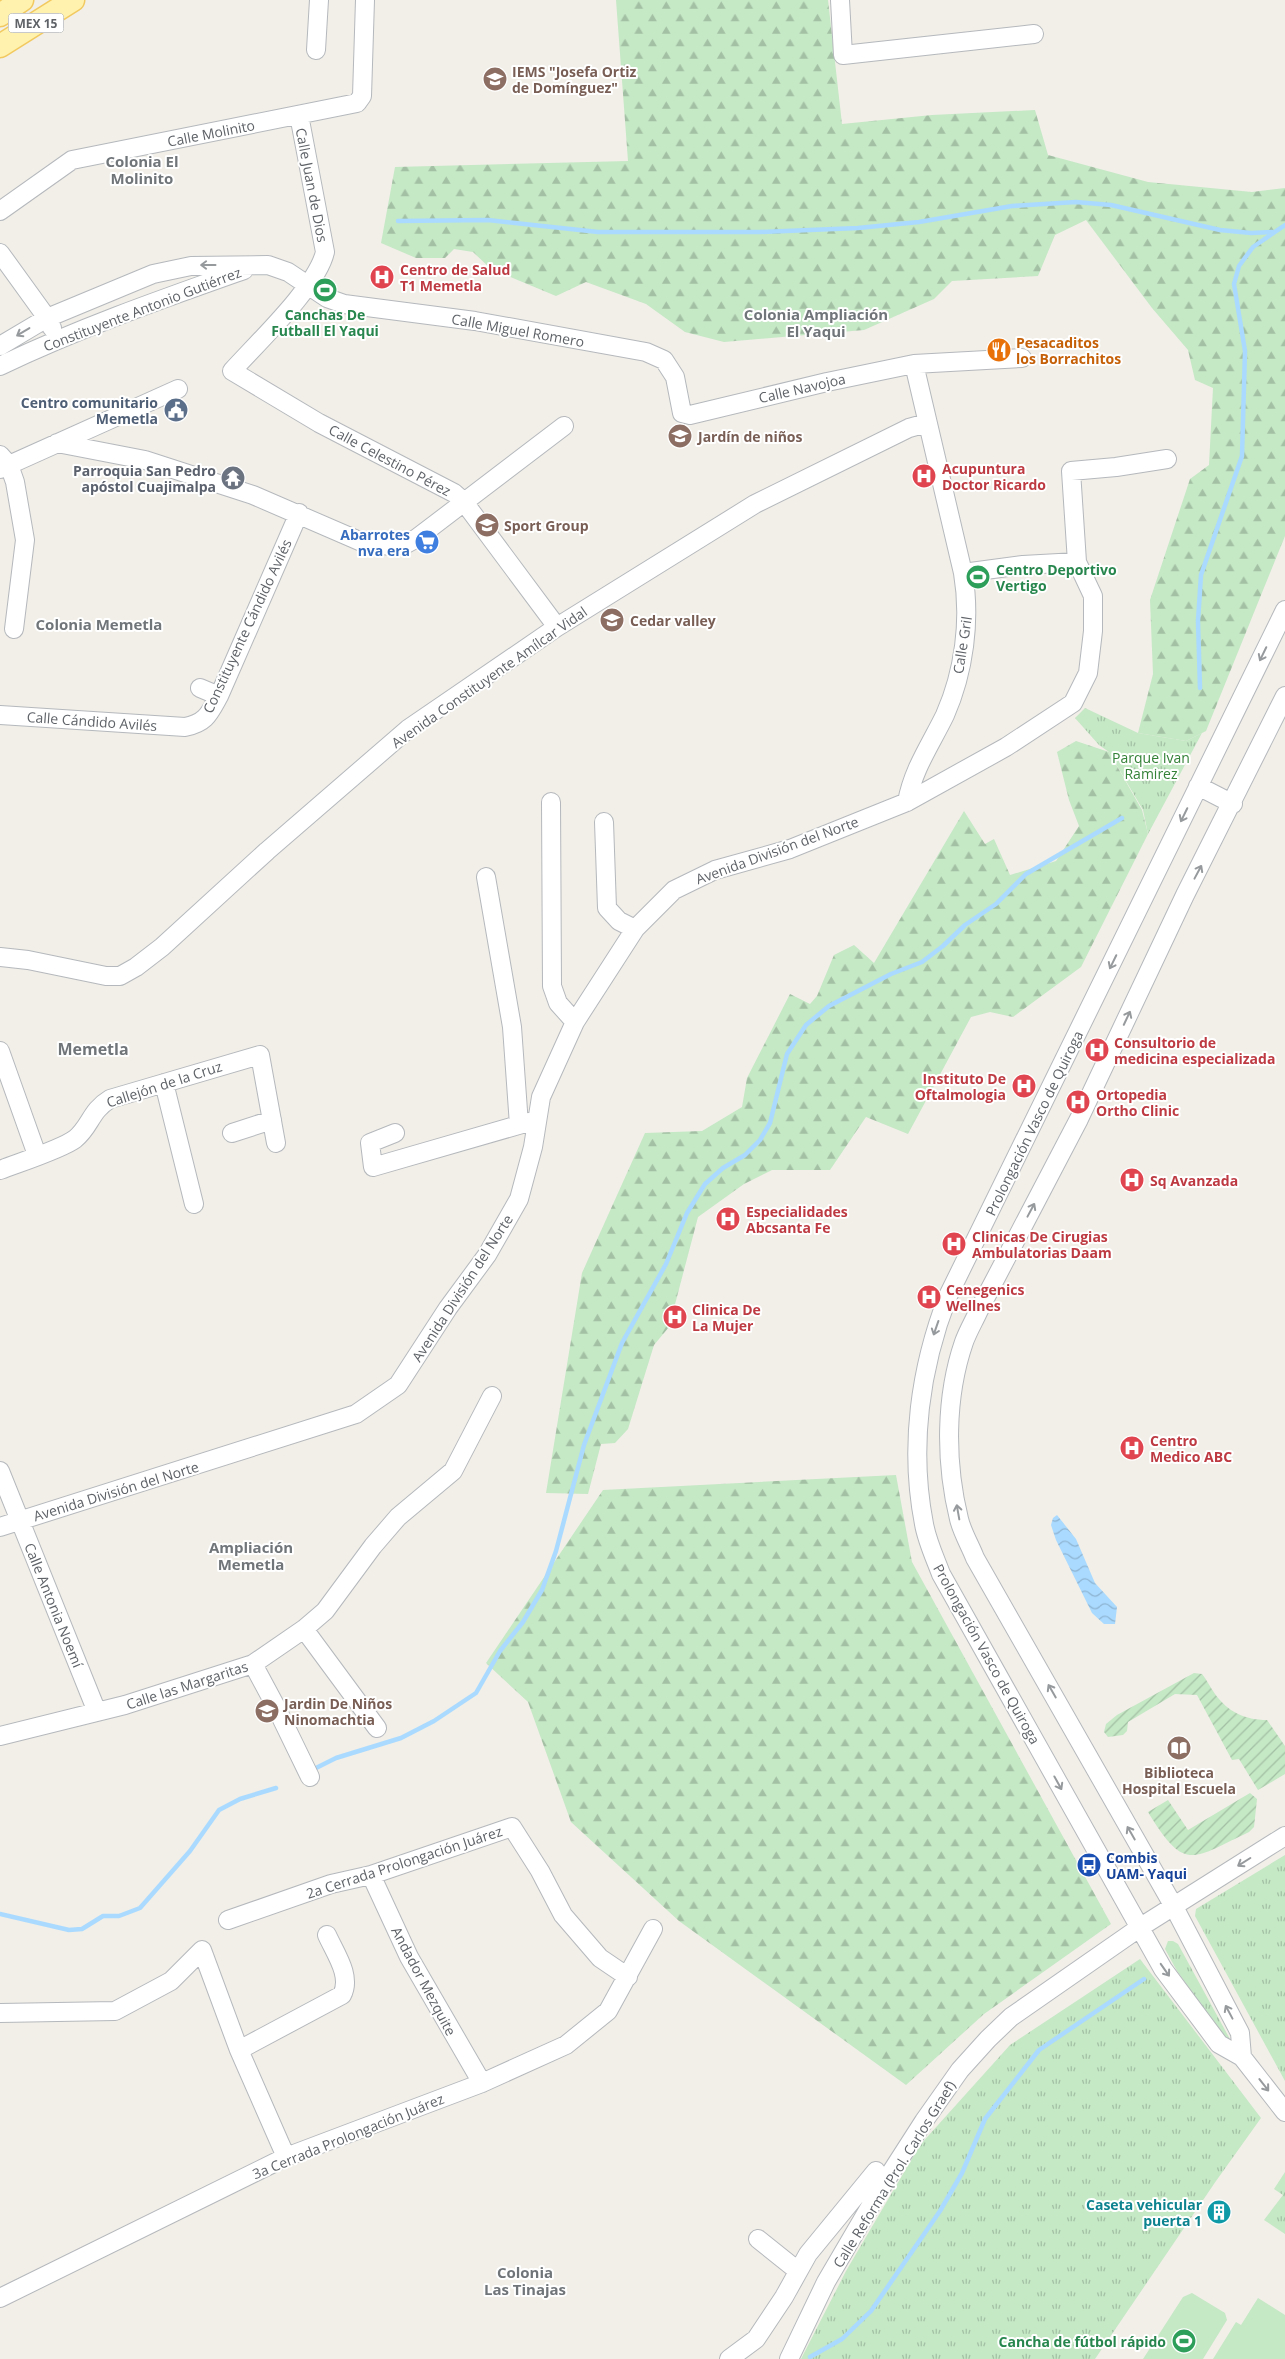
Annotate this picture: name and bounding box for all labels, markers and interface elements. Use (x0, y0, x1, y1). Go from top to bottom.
road number: MEX 15 (8, 13, 64, 32)
place label: IEMS "Josefa Ortiz de Domínguez" (512, 62, 637, 97)
school or university icon: IEMS "Josefa Ortiz de Domínguez" (482, 66, 508, 92)
street label: Calle Molinito (166, 115, 256, 151)
street label: Calle Juan de Dios (292, 126, 332, 244)
district label: Colonia El Molinito (105, 151, 179, 188)
place label: Centro de Salud T1 Memetla (400, 260, 510, 295)
one-way arrow (200, 261, 216, 270)
street label: Constituyente Antonio Gutiérrez (40, 262, 244, 356)
hospital icon: Centro de Salud T1 Memetla (369, 264, 395, 290)
sports icon: Canchas De Futball El Yaqui (312, 277, 338, 303)
district label: Colonia Ampliación El Yaqui (744, 304, 888, 341)
place label: Canchas De Futball El Yaqui (271, 305, 379, 340)
street label: Calle Miguel Romero (450, 309, 586, 351)
one-way arrow (17, 327, 31, 337)
place label: Pesacaditos los Borrachitos (1016, 333, 1121, 368)
restaurant icon: Pesacaditos los Borrachitos (986, 337, 1012, 363)
street label: Calle Navojoa (757, 369, 847, 407)
place label: Centro comunitario Memetla (21, 393, 158, 428)
public building icon: Centro comunitario Memetla (163, 397, 189, 423)
street label: Calle Celestino Pérez (326, 420, 455, 500)
school or university icon: Jardín de niños (667, 423, 693, 449)
place label: Jardín de niños (696, 427, 803, 446)
place label: Acupuntura Doctor Ricardo (942, 459, 1046, 494)
place label: Parroquia San Pedro apóstol Cuajimalpa (73, 461, 216, 496)
hospital icon: Acupuntura Doctor Ricardo (911, 463, 937, 489)
temple icon: Parroquia San Pedro apóstol Cuajimalpa (220, 465, 246, 491)
school or university icon: Sport Group (474, 512, 500, 538)
place label: Sport Group (504, 516, 589, 535)
place label: Abarrotes nva era (340, 525, 410, 560)
supermarket icon: Abarrotes nva era (414, 529, 440, 555)
street label: Constituyente Cándido Avilés (198, 536, 296, 716)
place label: Centro Deportivo Vertigo (996, 560, 1117, 595)
sports icon: Centro Deportivo Vertigo (965, 564, 991, 590)
street label: Avenida Constituyente Amílcar Vidal (387, 602, 591, 752)
school or university icon: Cedar valley (599, 607, 625, 633)
place label: Cedar valley (630, 611, 716, 630)
district label: Colonia Memetla (36, 614, 162, 634)
street label: Calle Gril (948, 615, 976, 675)
one-way arrow (1258, 646, 1268, 661)
street label: Calle Cándido Avilés (26, 707, 158, 735)
park label: Parque Ivan Ramirez (1112, 748, 1190, 783)
one-way arrow (1179, 807, 1188, 822)
street label: Avenida División del Norte (693, 812, 861, 888)
one-way arrow (1193, 864, 1203, 879)
one-way arrow (1108, 954, 1118, 969)
one-way arrow (1123, 1011, 1133, 1026)
street label: Prolongación Vasco de Quiroga (981, 1027, 1087, 1219)
place label: Consultorio de medicina especializada (1114, 1033, 1275, 1068)
hospital icon: Consultorio de medicina especializada (1084, 1037, 1110, 1063)
district label: Memetla (57, 1038, 129, 1060)
street label: Callejón de la Cruz (104, 1056, 225, 1112)
place label: Instituto De Oftalmologia (915, 1069, 1006, 1104)
hospital icon: Instituto De Oftalmologia (1011, 1073, 1037, 1099)
place label: Ortopedia Ortho Clinic (1096, 1085, 1179, 1120)
hospital icon: Ortopedia Ortho Clinic (1065, 1089, 1091, 1115)
hospital icon: Sq Avanzada (1119, 1167, 1145, 1193)
place label: Sq Avanzada (1150, 1171, 1238, 1190)
place label: Especialidades Abcsanta Fe (746, 1202, 848, 1237)
one-way arrow (1026, 1203, 1036, 1218)
hospital icon: Especialidades Abcsanta Fe (715, 1206, 741, 1232)
street label: Avenida División del Norte (407, 1211, 517, 1365)
place label: Clinicas De Cirugias Ambulatorias Daam (972, 1227, 1112, 1262)
hospital icon: Clinicas De Cirugias Ambulatorias Daam (941, 1231, 967, 1257)
place label: Cenegenics Wellnes (946, 1280, 1025, 1315)
hospital icon: Cenegenics Wellnes (916, 1284, 942, 1310)
place label: Clinica De La Mujer (692, 1300, 761, 1335)
hospital icon: Clinica De La Mujer (662, 1304, 688, 1330)
one-way arrow (931, 1320, 941, 1336)
place label: Centro Medico ABC (1150, 1431, 1232, 1466)
hospital icon: Centro Medico ABC (1119, 1435, 1145, 1461)
street label: Avenida División del Norte (31, 1457, 201, 1525)
one-way arrow (952, 1504, 962, 1520)
district label: Ampliación Memetla (209, 1537, 293, 1574)
street label: Calle Antonia Noemí (20, 1540, 88, 1671)
street label: Prolongación Vasco de Quiroga (929, 1560, 1045, 1748)
street label: Calle las Margaritas (124, 1656, 251, 1714)
one-way arrow (1047, 1684, 1057, 1699)
place label: Jardin De Niños Ninomachtia (282, 1694, 392, 1729)
school or university icon: Jardin De Niños Ninomachtia (254, 1698, 280, 1724)
library icon: Biblioteca Hospital Escuela (1166, 1735, 1192, 1761)
place label: Biblioteca Hospital Escuela (1122, 1763, 1236, 1798)
one-way arrow (1053, 1776, 1063, 1791)
street label: 2a Cerrada Prolongación Juárez (304, 1821, 505, 1903)
one-way arrow (1125, 1827, 1135, 1841)
place label: Combis UAM- Yaqui (1106, 1848, 1187, 1883)
bus stop icon: Combis UAM- Yaqui (1076, 1852, 1102, 1878)
one-way arrow (1237, 1857, 1251, 1867)
street label: Andador Mezquite (387, 1923, 461, 2039)
one-way arrow (1160, 1963, 1170, 1977)
one-way arrow (1224, 2004, 1234, 2019)
street label: Calle Reforma (Prol. Carlos Graef) (828, 2077, 960, 2271)
one-way arrow (1258, 2078, 1269, 2091)
street label: 3a Cerrada Prolongación Juárez (249, 2089, 447, 2183)
place label: Caseta vehicular puerta 1 (1086, 2195, 1203, 2230)
building icon: Caseta vehicular puerta 1 (1206, 2199, 1232, 2225)
district label: Colonia Las Tinajas (484, 2262, 566, 2299)
sports icon: Cancha de fútbol rápido (1171, 2328, 1197, 2354)
place label: Cancha de fútbol rápido (999, 2332, 1166, 2351)

